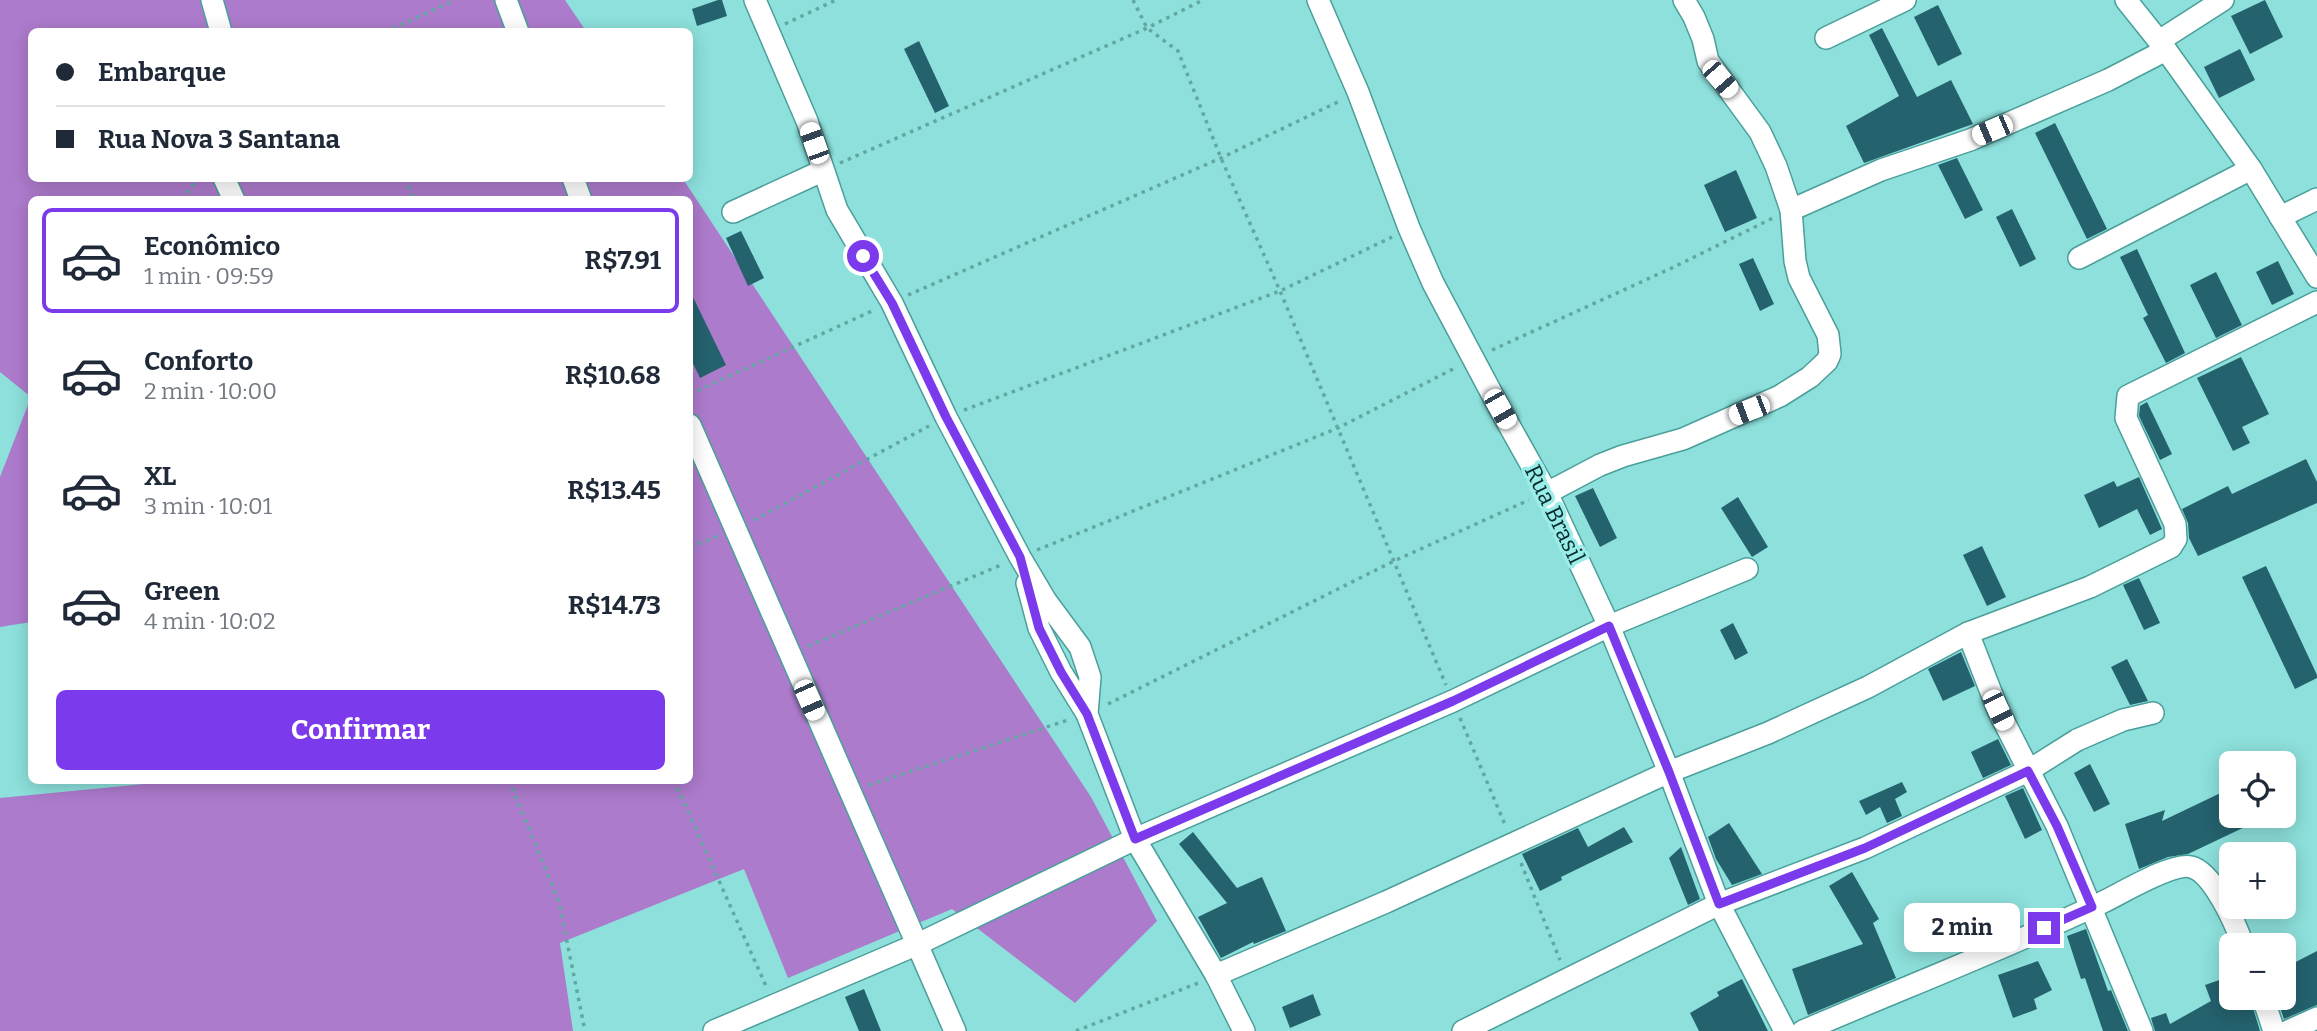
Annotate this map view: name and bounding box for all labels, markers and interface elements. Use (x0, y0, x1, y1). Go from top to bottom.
car (1699, 56, 1742, 102)
text: Embarque (98, 57, 226, 88)
car (1969, 112, 2016, 148)
car (797, 120, 832, 166)
text: Rua Nova 3 Santana (98, 124, 340, 155)
icon: car (60, 229, 123, 292)
text: Econômico (144, 231, 280, 262)
route start (847, 240, 879, 272)
text: R$7.91 (585, 245, 661, 276)
text: 1 min · 09:59 (144, 262, 274, 290)
icon: car (60, 344, 123, 407)
text: Conforto (144, 346, 253, 377)
text: R$10.68 (565, 360, 661, 391)
text: 2 min · 10:00 (144, 377, 277, 405)
car (1481, 386, 1520, 432)
car (1726, 393, 1773, 427)
icon: car (60, 459, 123, 522)
street label: Rua Brasil (1519, 460, 1591, 569)
text: XL (144, 461, 176, 492)
text: R$13.45 (567, 475, 661, 506)
text: 3 min · 10:01 (144, 492, 272, 520)
icon: car (60, 574, 123, 637)
text: Green (144, 576, 220, 607)
text: R$14.73 (568, 590, 661, 621)
text: 4 min · 10:02 (144, 607, 276, 635)
car (791, 677, 828, 723)
car (1980, 687, 2017, 733)
button: Confirmar (56, 690, 665, 770)
map controls (2219, 751, 2296, 1010)
button: locate (2219, 751, 2296, 828)
button: + (2219, 842, 2296, 919)
callout: 2 min (1904, 904, 2020, 953)
route end (2028, 912, 2060, 944)
text: 2 min (1931, 913, 1993, 941)
button: − (2219, 933, 2296, 1010)

